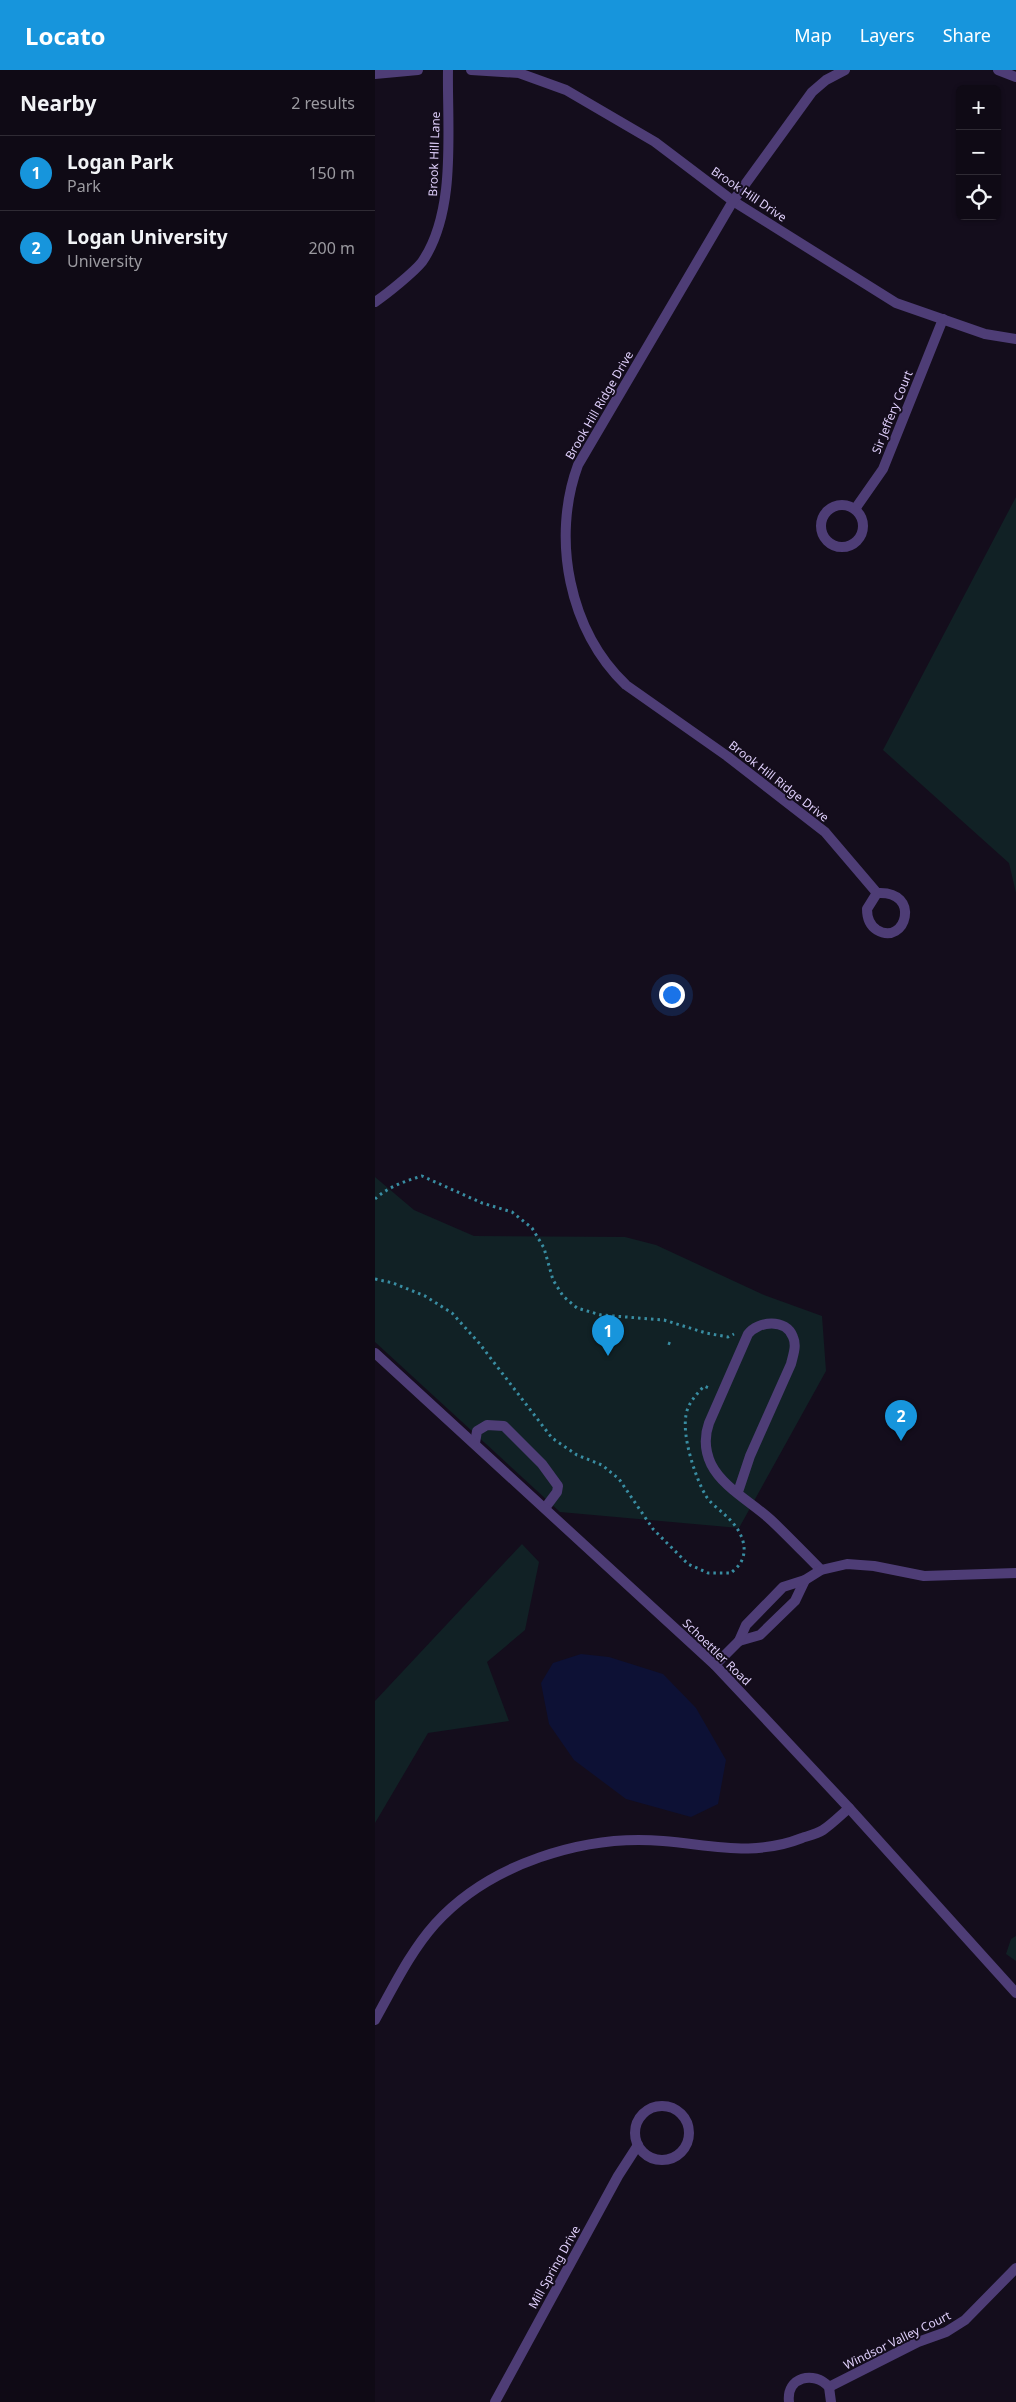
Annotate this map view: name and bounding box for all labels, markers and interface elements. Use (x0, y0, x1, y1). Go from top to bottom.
text: Locato (25, 19, 106, 52)
text: Map (794, 23, 832, 47)
text: Layers (860, 23, 915, 47)
text: Share (943, 23, 991, 47)
map controls (956, 85, 1001, 220)
button: + (956, 85, 1001, 130)
text: Nearby (20, 89, 96, 117)
text: 2 results (291, 92, 355, 114)
street label: Brook Hill Lane (424, 111, 444, 197)
button: − (956, 130, 1001, 175)
text: Logan Park (67, 149, 174, 175)
text: 1 (31, 162, 41, 184)
text: 150 m (308, 162, 355, 184)
street label: Brook Hill Drive (708, 162, 790, 226)
text: Park (67, 175, 101, 197)
button: locate (956, 175, 1001, 220)
text: Logan University (67, 224, 228, 250)
text: 2 (31, 237, 41, 259)
text: 200 m (308, 237, 355, 259)
text: University (67, 250, 142, 272)
street label: Brook Hill Ridge Drive (561, 347, 637, 462)
street label: Sir Jeffery Court (868, 367, 917, 456)
street label: Brook Hill Ridge Drive (725, 737, 833, 826)
your location (659, 982, 685, 1008)
pin: 1 (592, 1315, 624, 1356)
pin: 2 (885, 1400, 917, 1441)
street label: Schoettler Road (679, 1615, 755, 1689)
street label: Mill Spring Drive (524, 2222, 584, 2312)
street label: Windsor Valley Court (841, 2306, 954, 2373)

